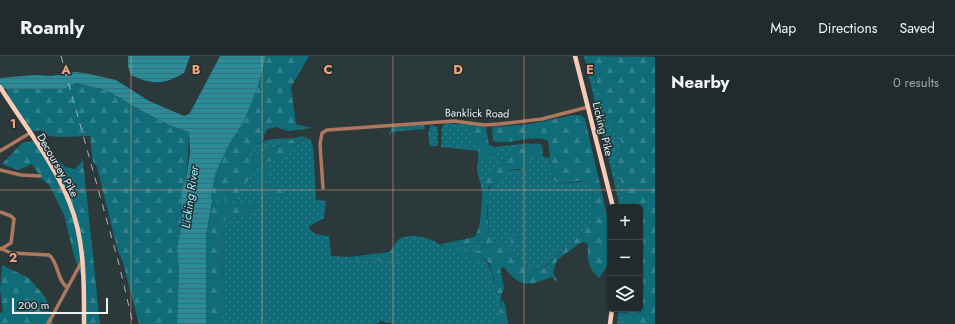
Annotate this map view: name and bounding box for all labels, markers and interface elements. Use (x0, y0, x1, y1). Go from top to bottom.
text: Roamly (20, 14, 84, 41)
text: Map (770, 18, 796, 38)
text: Directions (818, 18, 878, 38)
text: Saved (900, 18, 935, 38)
text: A (60, 60, 71, 79)
text: B (192, 60, 201, 79)
text: C (323, 60, 333, 79)
text: D (453, 60, 463, 79)
text: E (586, 60, 594, 79)
text: Nearby (671, 70, 729, 94)
text: 0 results (893, 73, 939, 92)
street label: Licking Pike (589, 100, 618, 158)
street label: Banklick Road (445, 104, 509, 122)
text: 1 (10, 114, 16, 133)
street label: Decoursey Pike (33, 130, 83, 200)
water label: Licking River (177, 164, 203, 229)
map controls (607, 204, 643, 312)
button: + (607, 204, 643, 240)
button: − (607, 240, 643, 276)
text: 2 (9, 248, 17, 267)
button: layers (607, 276, 643, 312)
scale bar (12, 296, 108, 315)
text: 200 m (18, 297, 49, 313)

